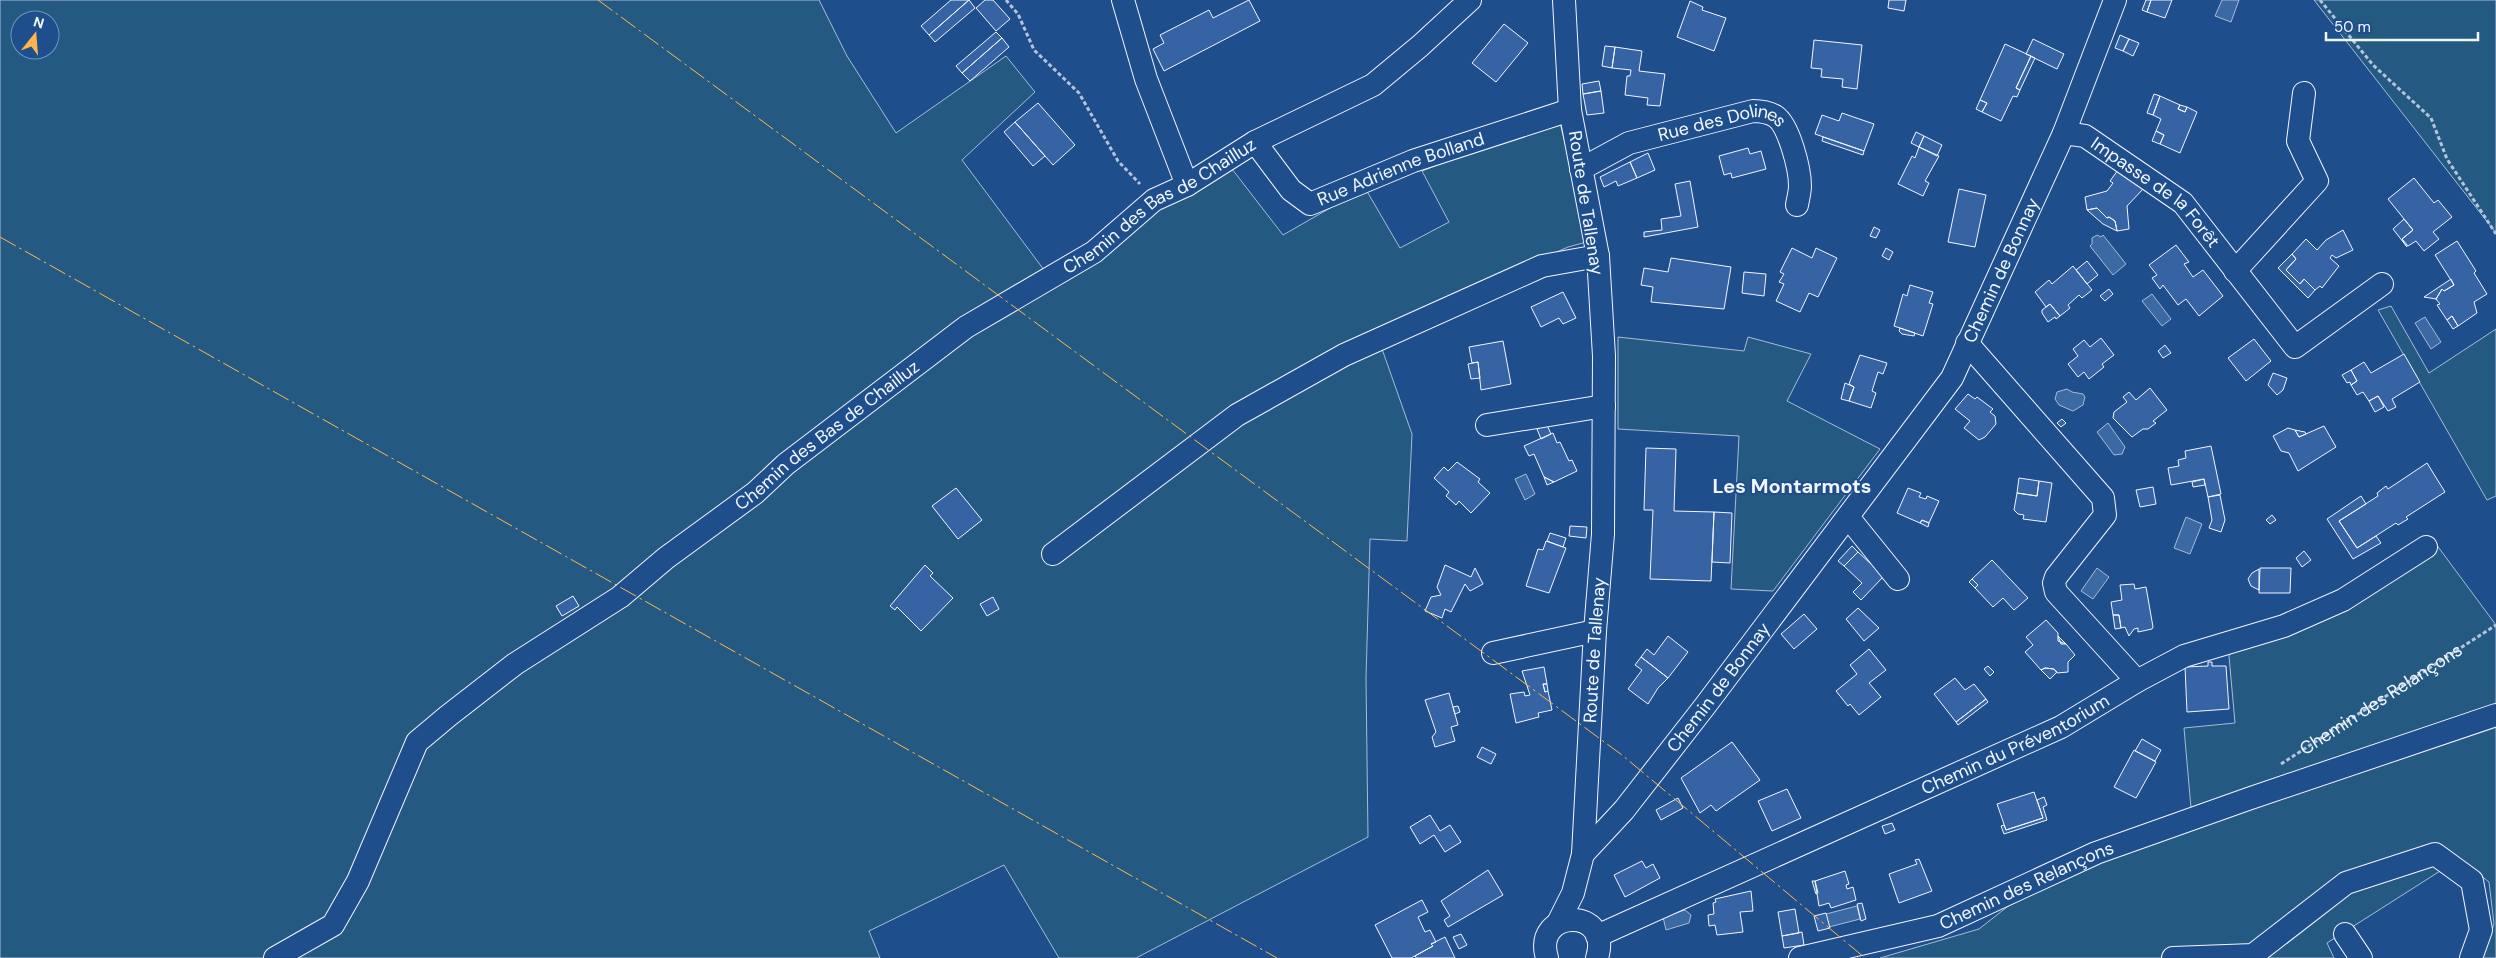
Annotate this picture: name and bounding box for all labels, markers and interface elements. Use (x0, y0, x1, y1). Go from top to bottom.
north arrow (10, 10, 60, 60)
scale bar (2326, 10, 2478, 42)
text: N (31, 12, 46, 33)
text: 50 m (2334, 17, 2371, 37)
street label: Rue des Dolines (1655, 99, 1792, 147)
street label: Rue Adrienne Bolland (1314, 127, 1487, 212)
street label: Route de Tallenay (1563, 129, 1609, 277)
street label: Impasse de la Forêt (2086, 131, 2225, 253)
street label: Chemin des Bas de Chailluz (1058, 132, 1260, 280)
street label: Chemin de Bonnay (1958, 194, 2045, 347)
street label: Chemin des Bas de Chailluz (730, 355, 924, 516)
district label: Les Montarmots (1713, 473, 1871, 499)
street label: Route de Tallenay (1578, 576, 1611, 724)
street label: Chemin de Bonnay (1661, 618, 1776, 757)
street label: Chemin des Relançons (2295, 638, 2467, 761)
street label: Chemin du Préventorium (1917, 689, 2114, 800)
street label: Chemin des Relançons (1935, 836, 2117, 936)

